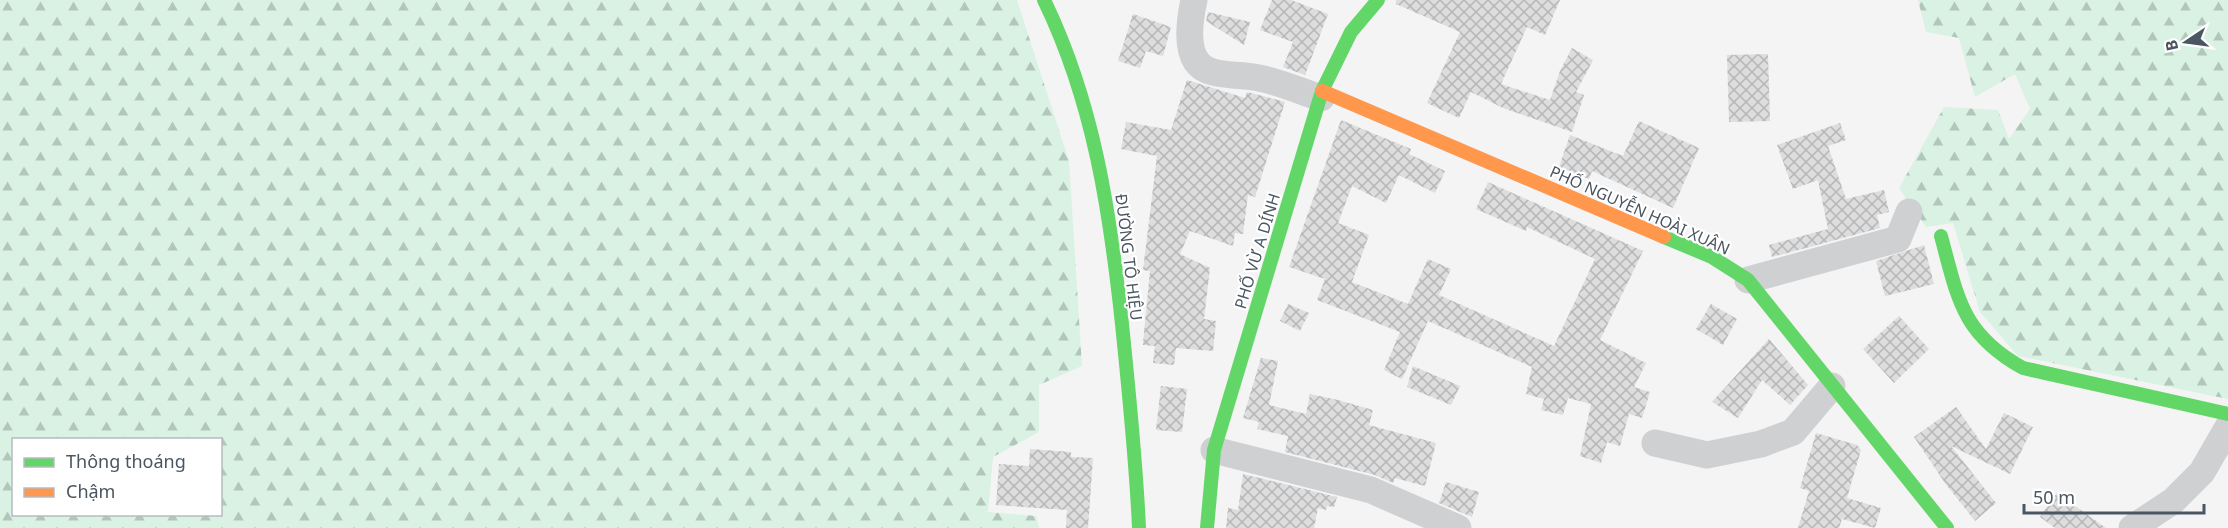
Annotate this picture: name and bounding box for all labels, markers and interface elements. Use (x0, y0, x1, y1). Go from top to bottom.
north arrow (2156, 12, 2216, 72)
text: B (2159, 38, 2183, 53)
street label: PHỐ NGUYỄN HOÀI XUÂN (1546, 160, 1734, 260)
street label: PHỐ VỪ A DÍNH (1229, 190, 1285, 312)
street label: ĐƯỜNG TÔ HIỆU (1110, 192, 1148, 322)
legend (12, 438, 222, 516)
text: Thông thoáng (66, 449, 186, 473)
scale bar (2024, 477, 2204, 515)
text: Chậm (66, 479, 115, 503)
text: 50 m (2033, 485, 2075, 509)

